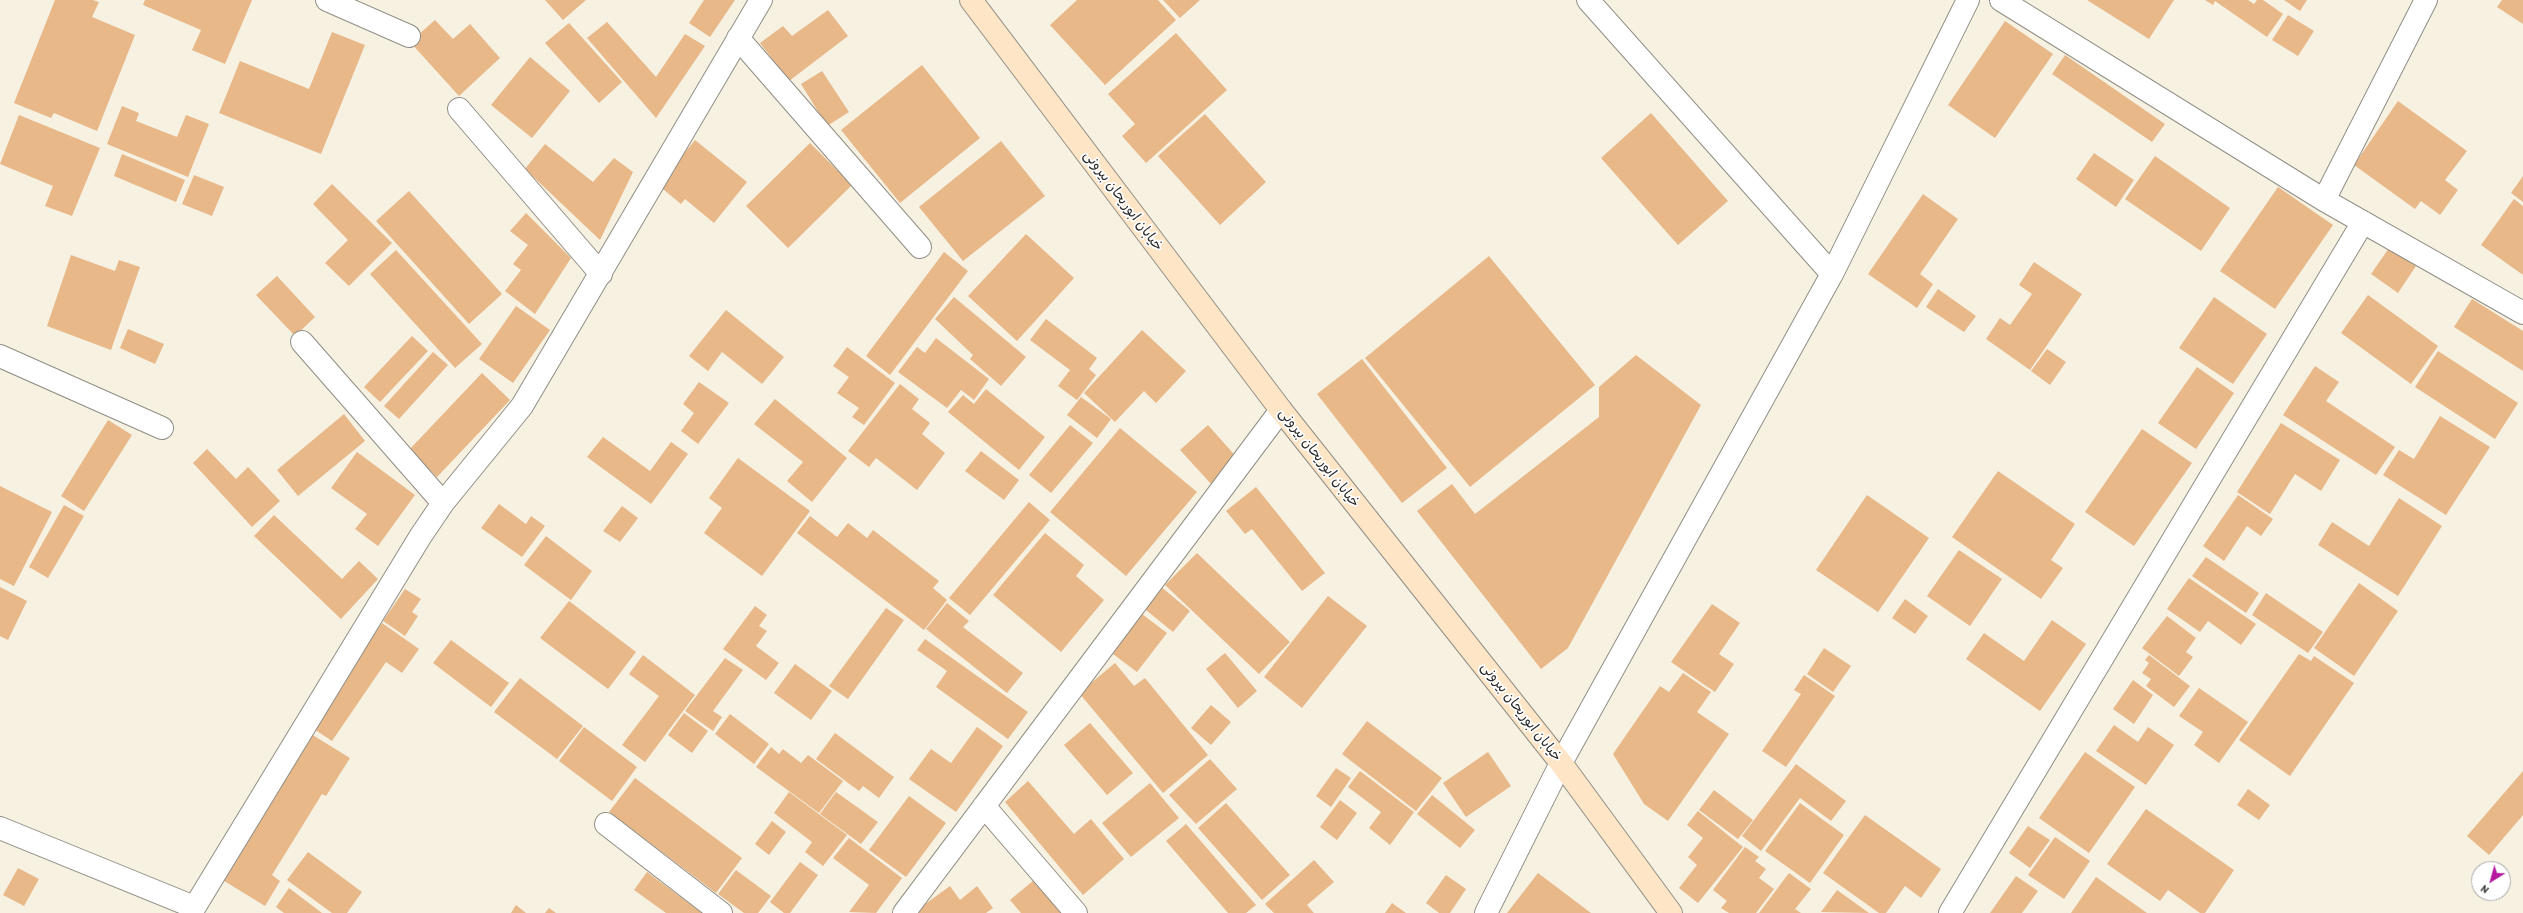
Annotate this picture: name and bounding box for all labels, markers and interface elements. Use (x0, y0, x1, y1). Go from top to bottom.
street label: خیابان ابوریحان بیرونی (1080, 147, 1166, 255)
street label: خیابان ابوریحان بیرونی (1275, 405, 1363, 511)
street label: خیابان ابوریحان بیرونی (1477, 659, 1565, 765)
north arrow (2471, 861, 2511, 901)
text: N (2478, 882, 2491, 897)

